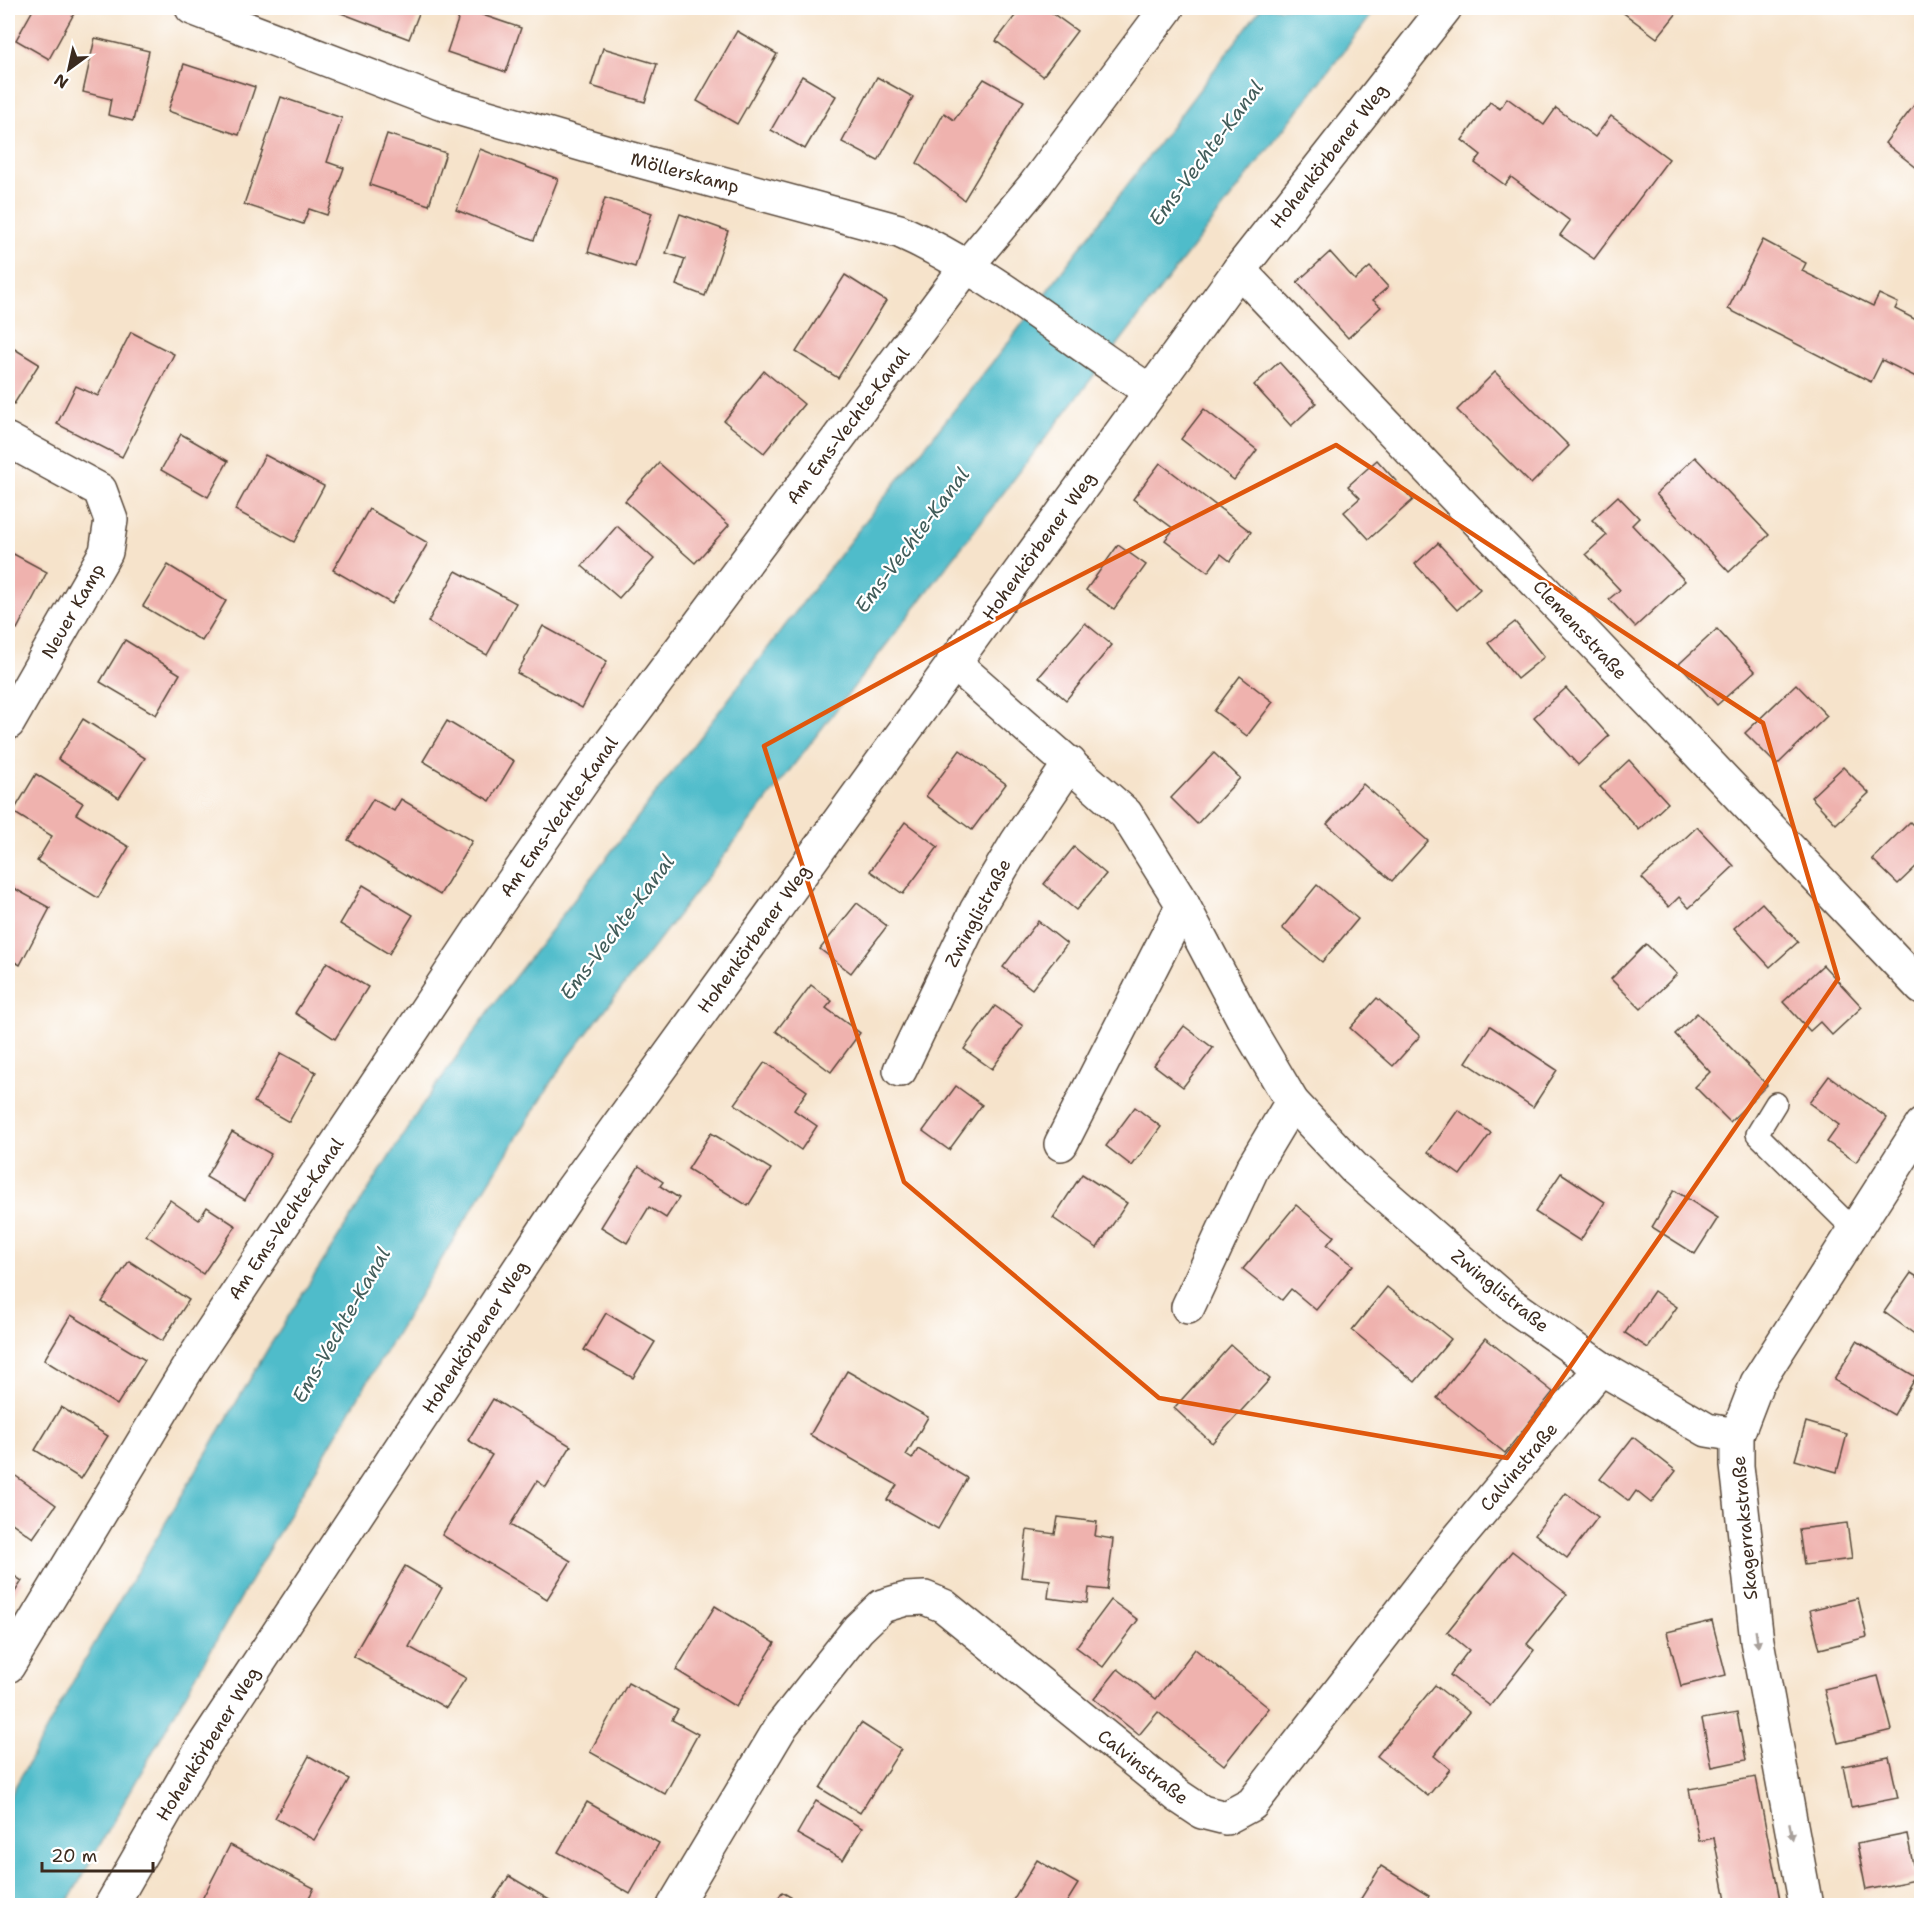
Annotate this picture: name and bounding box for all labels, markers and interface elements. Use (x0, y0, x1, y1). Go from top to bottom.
north arrow (39, 39, 99, 99)
text: N (50, 69, 72, 93)
water label: Ems-Vechte-Kanal (1143, 75, 1269, 231)
street label: Hohenkörbener Weg (1265, 79, 1393, 233)
street label: Möllerskamp (628, 147, 742, 199)
street label: Am Ems-Vechte-Kanal (781, 342, 915, 509)
water label: Ems-Vechte-Kanal (849, 462, 975, 618)
street label: Hohenkörbener Weg (977, 467, 1101, 625)
street label: Neuer Kamp (36, 559, 110, 663)
street label: Clemensstraße (1528, 575, 1632, 685)
street label: Am Ems-Vechte-Kanal (494, 732, 624, 902)
water label: Ems-Vechte-Kanal (554, 849, 680, 1005)
street label: Zwinglistraße (939, 855, 1017, 971)
street label: Hohenkörbener Weg (692, 860, 816, 1018)
street label: Am Ems-Vechte-Kanal (223, 1133, 350, 1305)
water label: Ems-Vechte-Kanal (286, 1242, 396, 1408)
street label: Zwinglistraße (1446, 1244, 1554, 1338)
street label: Hohenkörbener Weg (417, 1256, 533, 1418)
street label: Calvinstraße (1475, 1418, 1563, 1516)
street label: Skagerrakstraße (1727, 1455, 1763, 1601)
one-way arrow (1752, 1630, 1761, 1649)
street label: Hohenkörbener Weg (151, 1662, 265, 1826)
street label: Calvinstraße (1093, 1724, 1193, 1810)
one-way arrow (1787, 1822, 1796, 1841)
scale bar (42, 1835, 153, 1873)
text: 20 m (51, 1844, 97, 1868)

